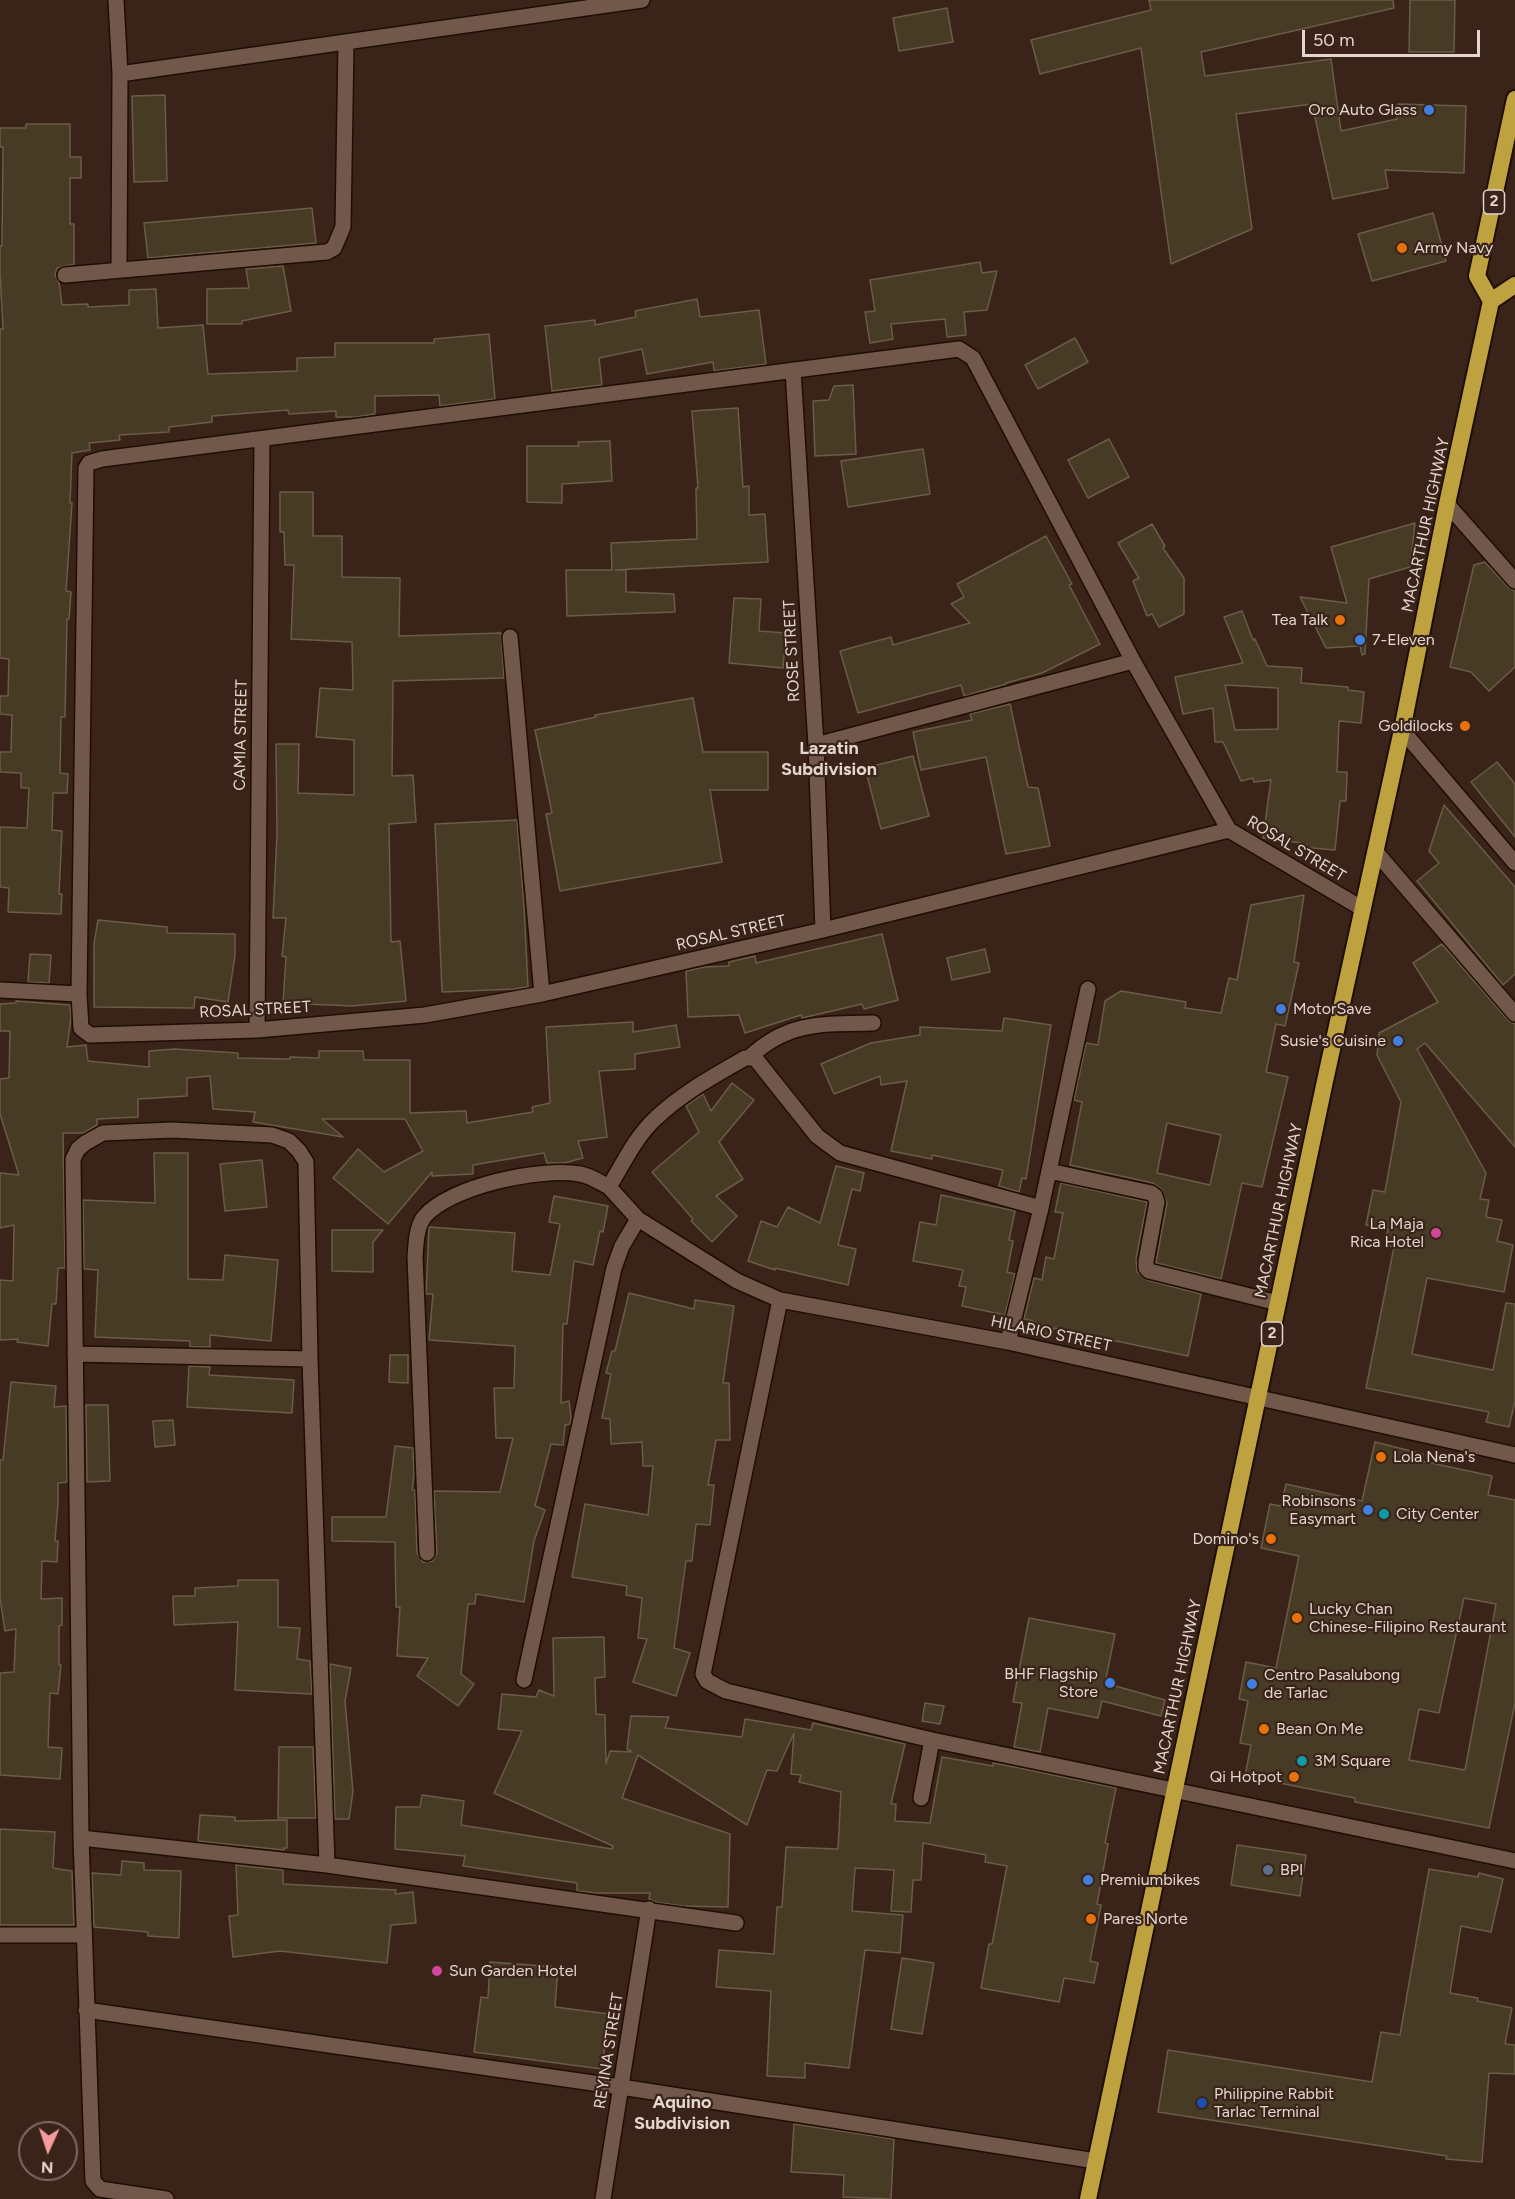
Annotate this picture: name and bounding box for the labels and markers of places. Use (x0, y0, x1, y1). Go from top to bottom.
place label: Oro Auto Glass (1308, 100, 1417, 120)
marker: Oro Auto Glass (1422, 103, 1436, 117)
place label: Army Navy (1414, 238, 1493, 258)
marker: Army Navy (1395, 241, 1409, 255)
place label: Tea Talk (1272, 610, 1328, 630)
marker: Tea Talk (1333, 613, 1347, 627)
place label: 7-Eleven (1372, 630, 1435, 650)
marker: 7-Eleven (1353, 633, 1367, 647)
place label: Goldilocks (1378, 716, 1453, 736)
marker: Goldilocks (1458, 719, 1472, 733)
place label: MotorSave (1293, 999, 1371, 1019)
marker: MotorSave (1274, 1002, 1288, 1016)
place label: Susie's Cuisine (1280, 1031, 1386, 1051)
marker: Susie's Cuisine (1391, 1034, 1405, 1048)
place label: La Maja Rica Hotel (1350, 1214, 1424, 1252)
marker: La Maja Rica Hotel (1429, 1226, 1443, 1240)
place label: Lola Nena's (1393, 1447, 1475, 1467)
marker: Lola Nena's (1374, 1450, 1388, 1464)
place label: Robinsons Easymart (1282, 1491, 1356, 1529)
marker: Robinsons Easymart (1361, 1503, 1375, 1517)
place label: City Center (1396, 1504, 1479, 1524)
marker: City Center (1377, 1507, 1391, 1521)
place label: Domino's (1193, 1529, 1259, 1549)
marker: Domino's (1264, 1532, 1278, 1546)
place label: Lucky Chan Chinese-Filipino Restaurant (1309, 1599, 1507, 1637)
marker: Lucky Chan Chinese-Filipino Restaurant (1290, 1611, 1304, 1625)
place label: BHF Flagship Store (1004, 1664, 1098, 1702)
place label: Centro Pasalubong de Tarlac (1264, 1665, 1400, 1703)
marker: BHF Flagship Store (1103, 1676, 1117, 1690)
marker: Centro Pasalubong de Tarlac (1245, 1677, 1259, 1691)
place label: Bean On Me (1276, 1719, 1363, 1739)
marker: Bean On Me (1257, 1722, 1271, 1736)
place label: 3M Square (1314, 1751, 1390, 1771)
marker: 3M Square (1295, 1754, 1309, 1768)
place label: Qi Hotpot (1210, 1767, 1282, 1787)
marker: Qi Hotpot (1287, 1770, 1301, 1784)
place label: BPI (1280, 1860, 1303, 1880)
marker: BPI (1261, 1863, 1275, 1877)
place label: Premiumbikes (1100, 1870, 1200, 1890)
marker: Premiumbikes (1081, 1873, 1095, 1887)
place label: Pares Norte (1103, 1909, 1188, 1929)
marker: Pares Norte (1084, 1912, 1098, 1926)
place label: Sun Garden Hotel (449, 1961, 577, 1981)
marker: Sun Garden Hotel (430, 1964, 444, 1978)
place label: Philippine Rabbit Tarlac Terminal (1214, 2084, 1334, 2122)
marker: Philippine Rabbit Tarlac Terminal (1195, 2096, 1209, 2110)

